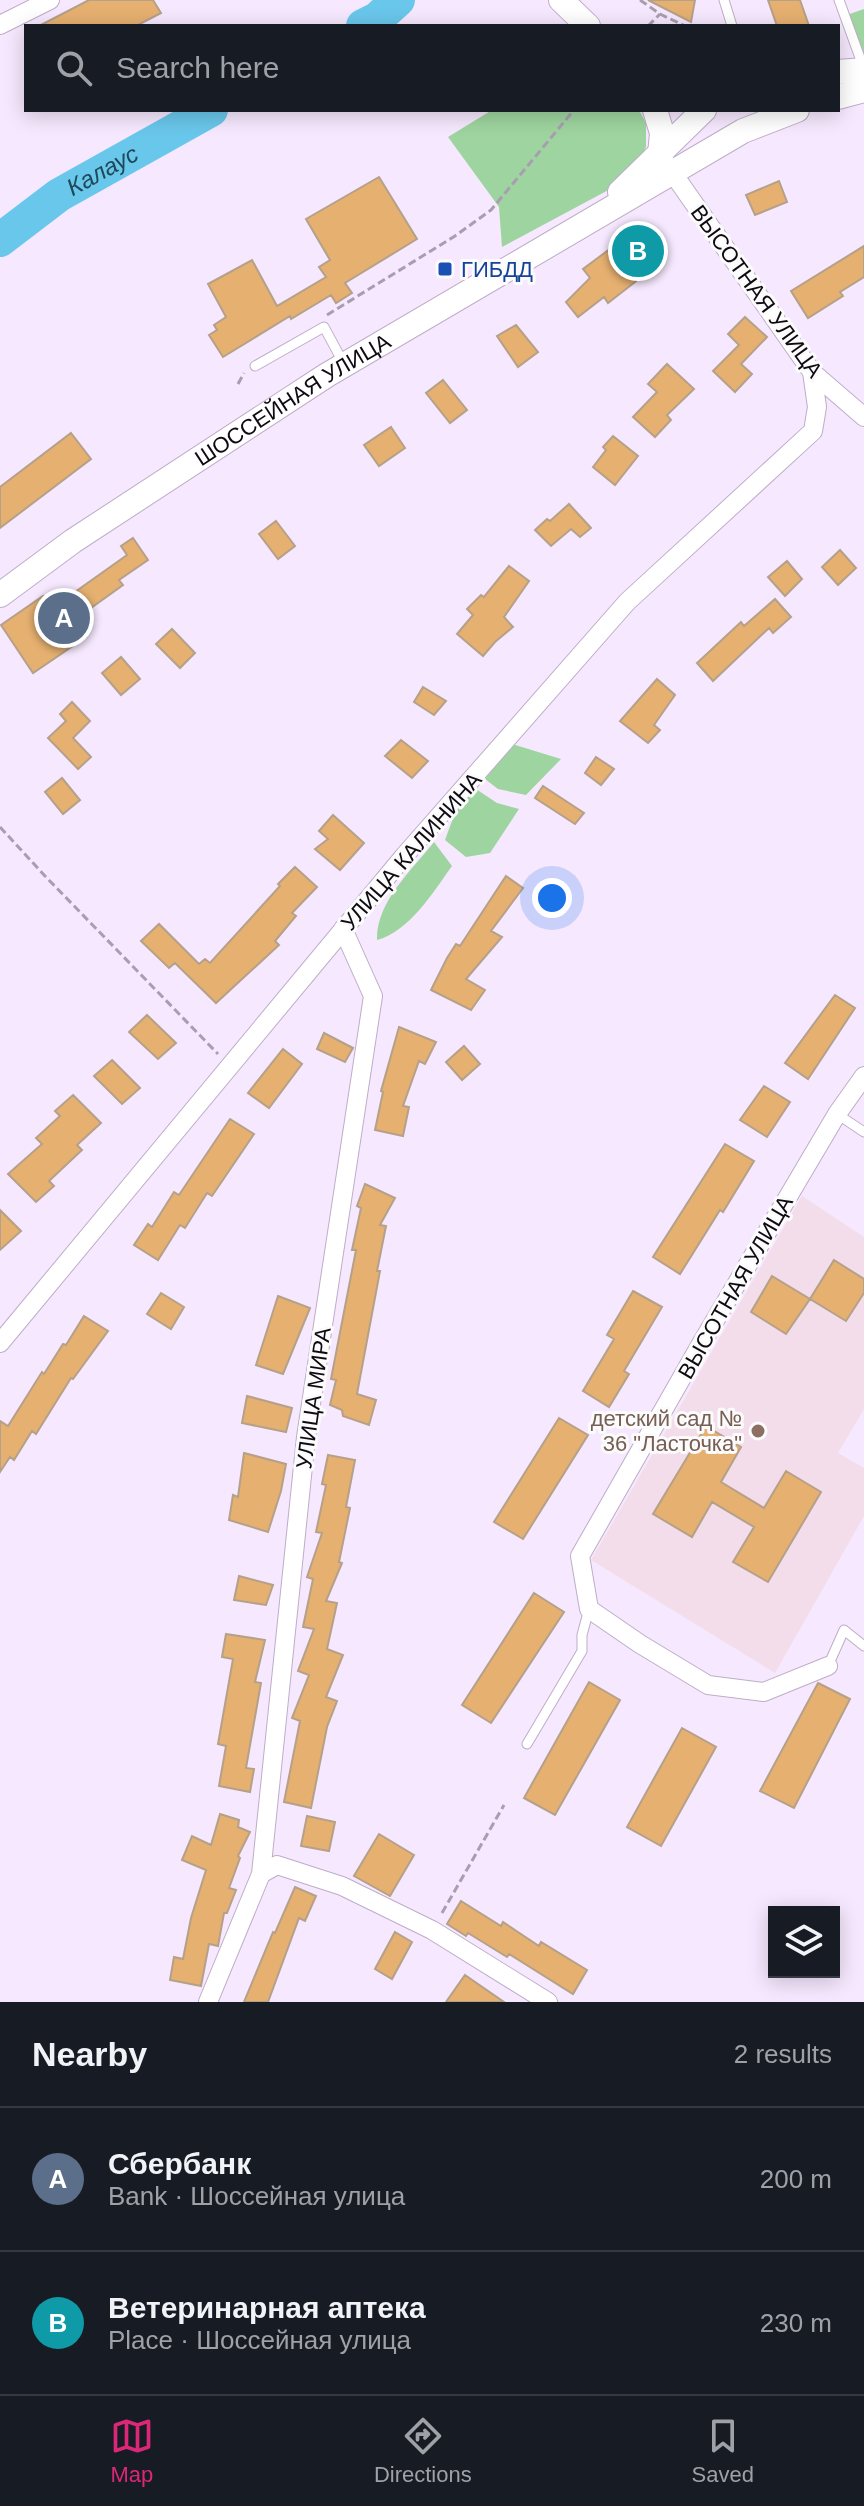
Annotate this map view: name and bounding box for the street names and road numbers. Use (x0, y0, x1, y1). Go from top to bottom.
street label: ВЫСОТНАЯ УЛИЦА (686, 200, 828, 383)
street label: ШОССЕЙНАЯ УЛИЦА (190, 329, 395, 471)
street label: УЛИЦА КАЛИНИНА (336, 767, 487, 935)
street label: ВЫСОТНАЯ УЛИЦА (673, 1191, 798, 1383)
street label: УЛИЦА МИРА (291, 1325, 336, 1470)

